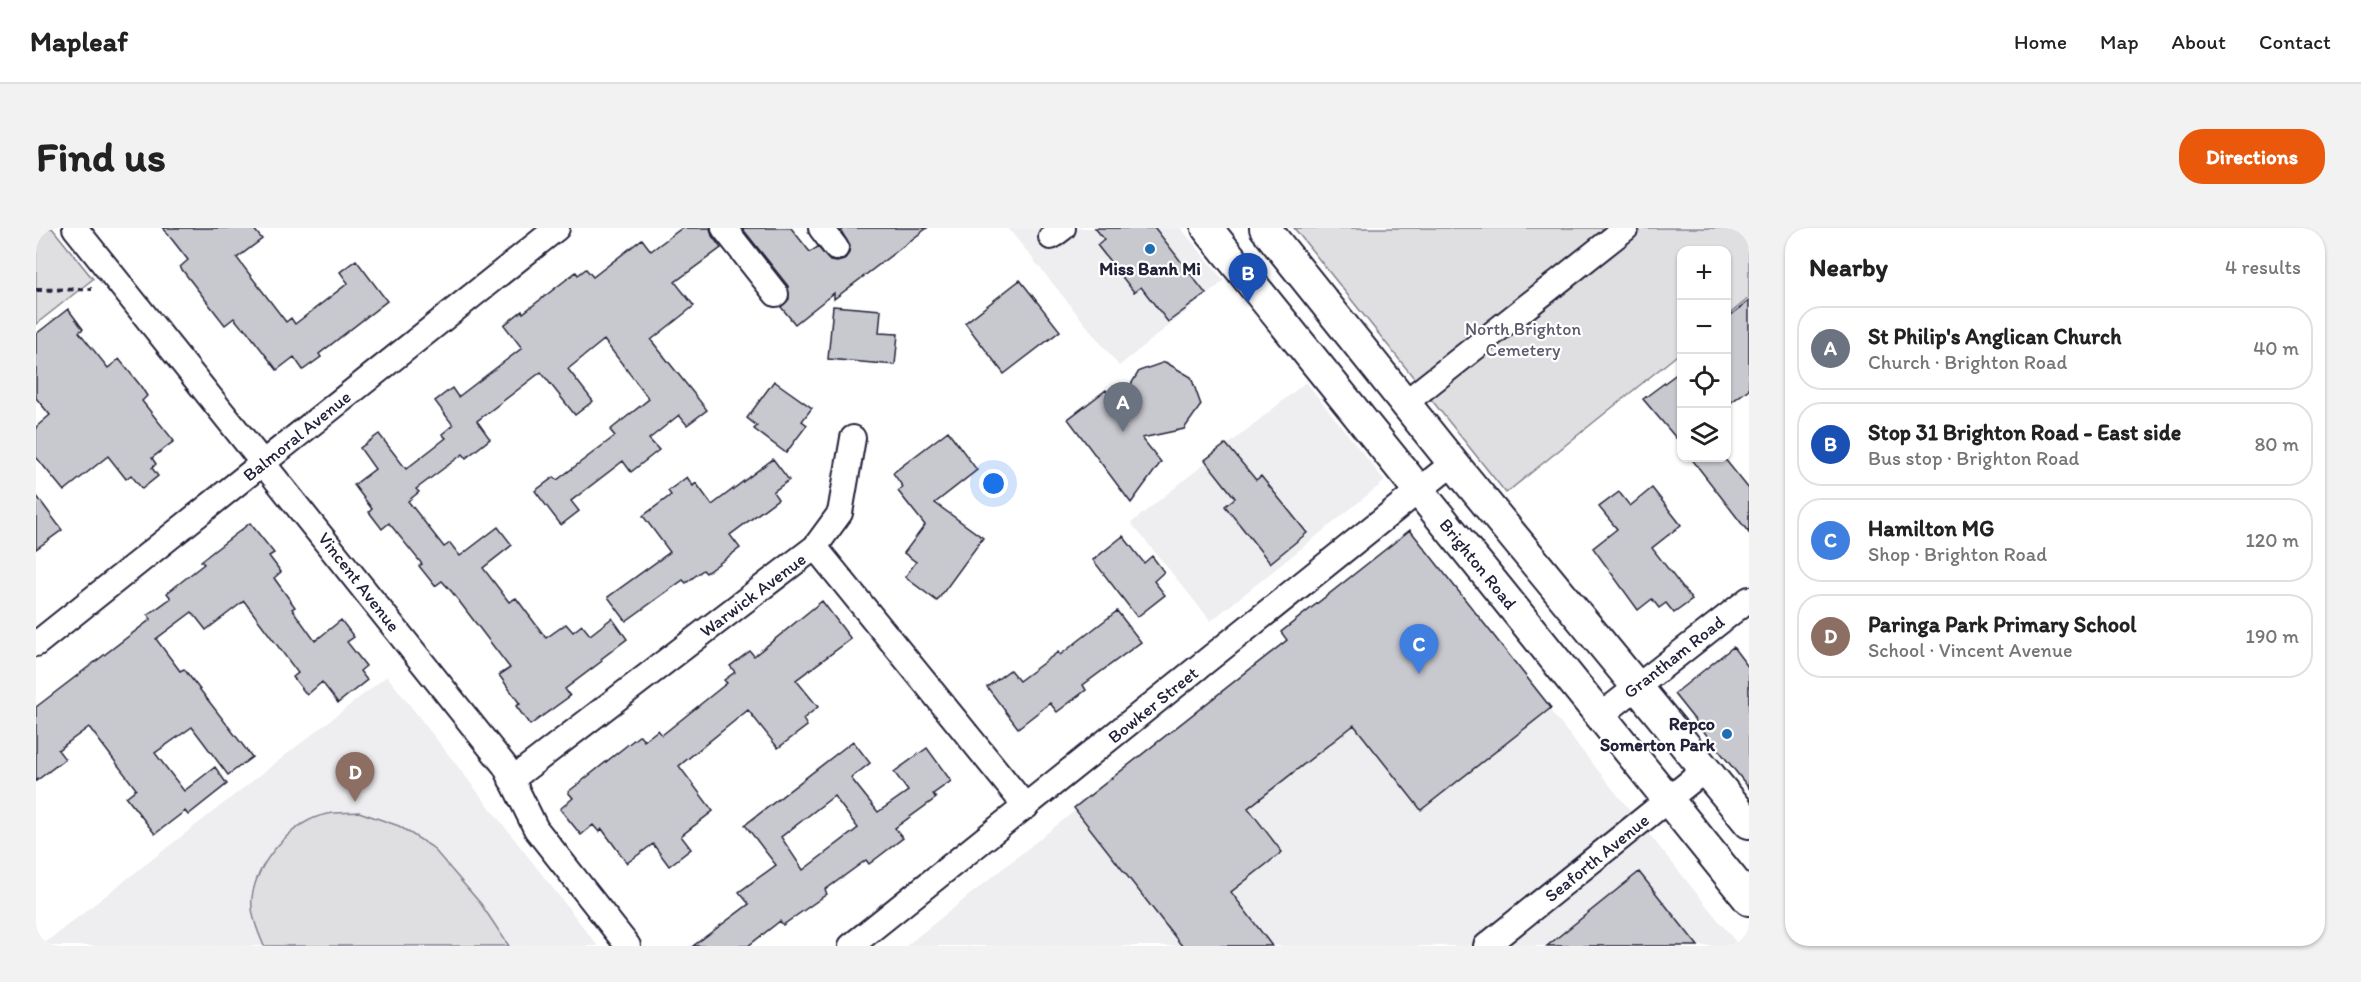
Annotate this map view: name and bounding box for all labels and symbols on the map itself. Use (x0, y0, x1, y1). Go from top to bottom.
marker: Miss Banh Mi (1143, 242, 1157, 256)
pin: B (1228, 254, 1268, 303)
place label: Miss Banh Mi (1099, 258, 1201, 280)
park label: North Brighton Cemetery (1465, 318, 1582, 361)
pin: A (1104, 382, 1142, 432)
street label: Balmoral Avenue (239, 386, 355, 486)
your location (979, 469, 1008, 498)
street label: Brighton Road (1435, 514, 1522, 614)
street label: Vincent Avenue (313, 528, 405, 636)
street label: Warwick Avenue (696, 548, 810, 642)
street label: Grantham Road (1619, 611, 1729, 703)
pin: C (1400, 624, 1438, 674)
street label: Bowker Street (1103, 662, 1203, 748)
place label: Repco Somerton Park (1600, 713, 1716, 756)
marker: Repco Somerton Park (1720, 727, 1734, 741)
pin: D (336, 752, 374, 802)
street label: Seaforth Avenue (1540, 809, 1654, 907)

